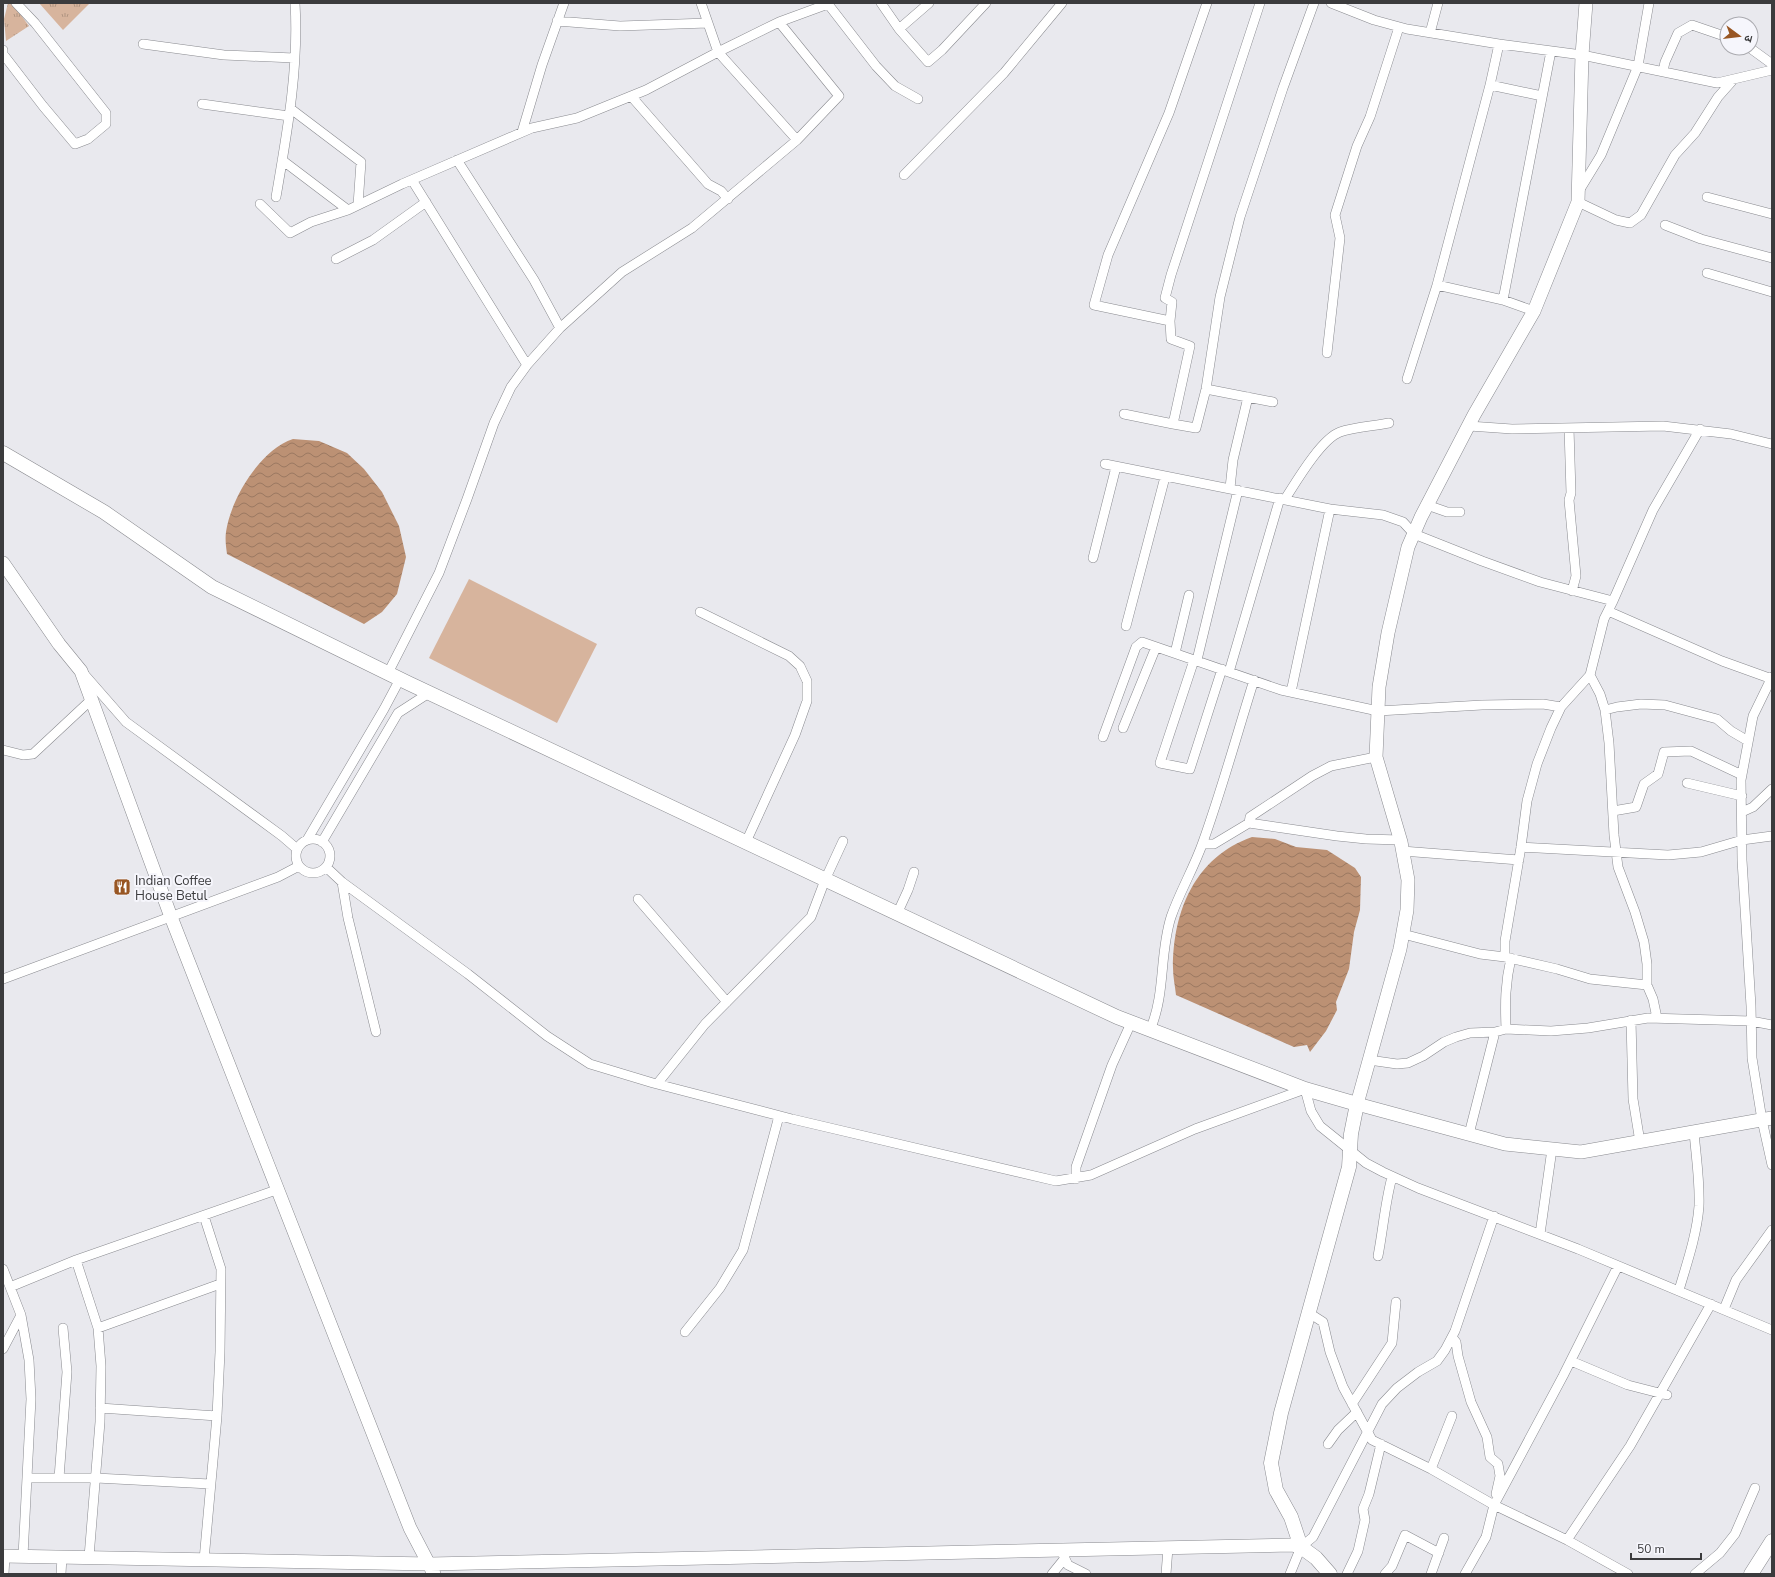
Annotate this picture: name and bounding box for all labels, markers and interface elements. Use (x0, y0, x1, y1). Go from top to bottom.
north arrow (1719, 16, 1759, 56)
text: उ (1740, 33, 1756, 44)
place label: Indian Coffee House Betul (135, 872, 212, 905)
restaurant icon: Indian Coffee House Betul (112, 877, 132, 897)
scale bar (1631, 1535, 1701, 1561)
text: 50 m (1637, 1541, 1665, 1557)

